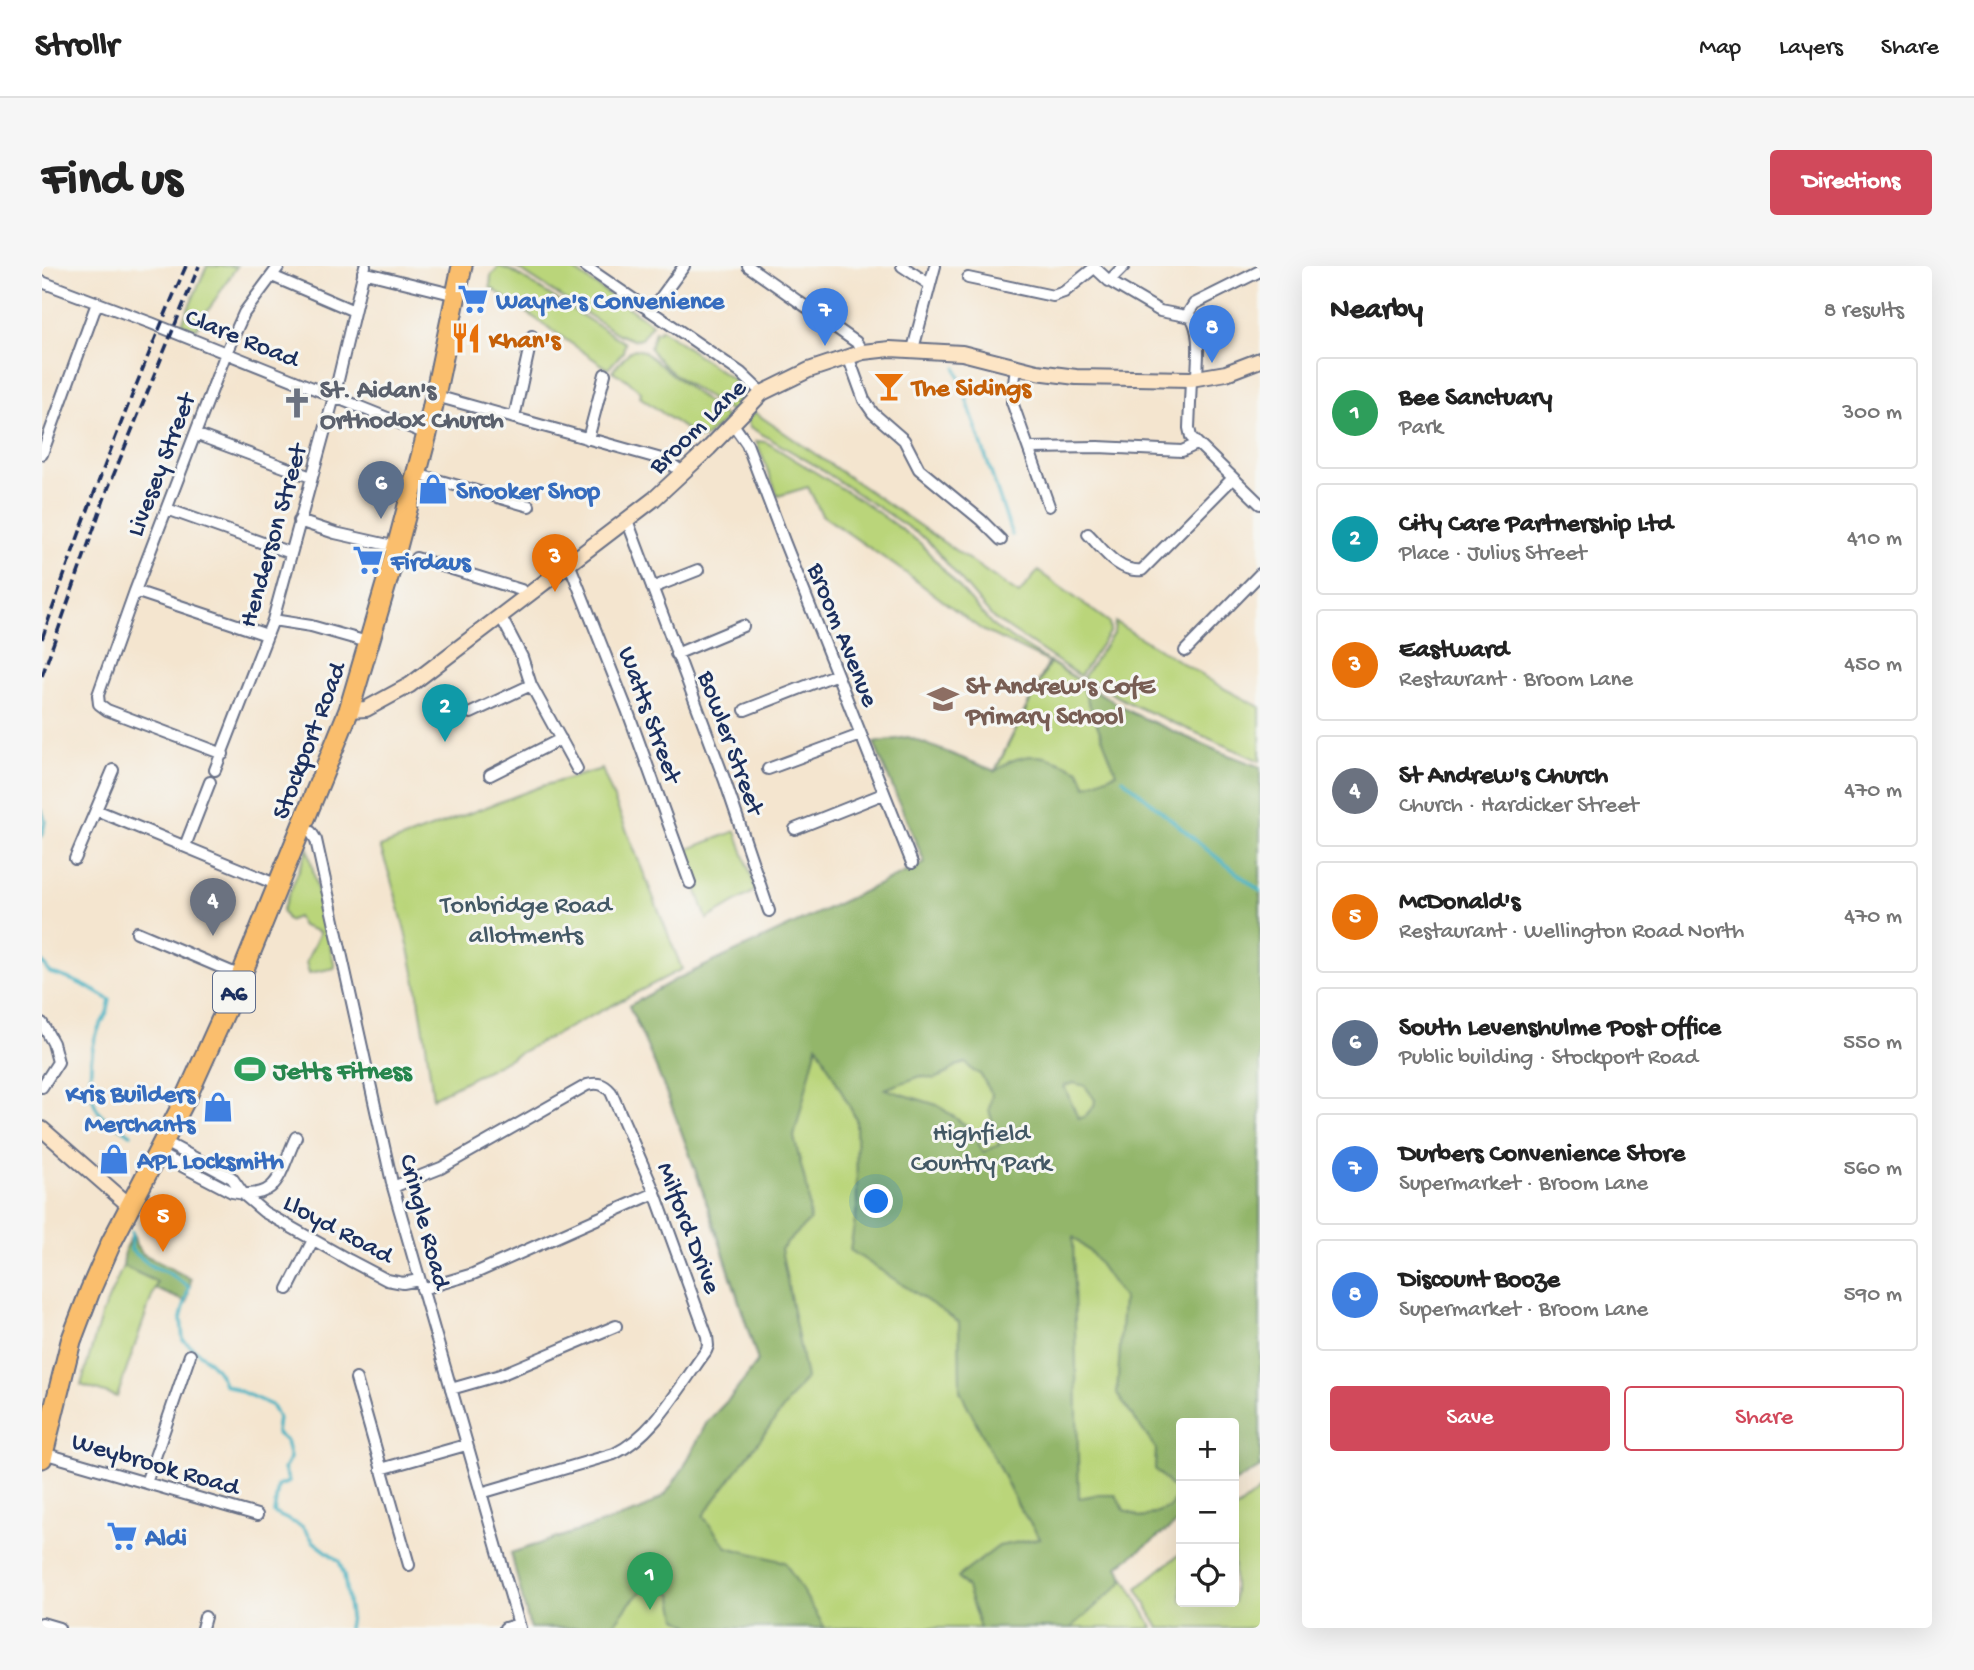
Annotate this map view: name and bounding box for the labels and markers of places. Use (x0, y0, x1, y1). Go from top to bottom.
supermarket icon: Wayne's Convenience (456, 282, 490, 316)
place label: Wayne's Convenience (495, 288, 726, 319)
pin: 7 (802, 288, 848, 346)
pin: 8 (1189, 305, 1235, 363)
restaurant icon: Khan's (449, 321, 483, 355)
place label: Khan's (488, 327, 562, 358)
bar icon: The Sidings (872, 369, 906, 403)
place label: The Sidings (910, 375, 1032, 406)
place label: St. Aidan's Orthodox Church (320, 377, 504, 438)
church icon: St. Aidan's Orthodox Church (280, 386, 314, 420)
pin: 6 (358, 461, 404, 519)
shop icon: Snooker Shop (416, 472, 450, 506)
place label: Snooker Shop (456, 478, 600, 509)
pin: 3 (532, 534, 578, 592)
supermarket icon: Firdaus (351, 543, 385, 577)
place label: Firdaus (390, 549, 472, 580)
place label: St Andrew's CofE Primary School (964, 673, 1156, 734)
school or university icon: St Andrew's CofE Primary School (926, 682, 960, 716)
pin: 2 (422, 684, 468, 742)
pin: 4 (190, 878, 236, 936)
sports icon: Jetts Fitness (233, 1052, 267, 1086)
place label: Jetts Fitness (272, 1058, 413, 1089)
place label: Kris Builders Merchants (65, 1081, 196, 1142)
shop icon: Kris Builders Merchants (201, 1090, 235, 1124)
shop icon: APL Locksmith (97, 1142, 131, 1176)
place label: APL Locksmith (136, 1148, 284, 1179)
pin: 5 (140, 1194, 186, 1252)
supermarket icon: Aldi (105, 1519, 139, 1553)
place label: Aldi (144, 1525, 187, 1556)
pin: 1 (627, 1552, 673, 1610)

